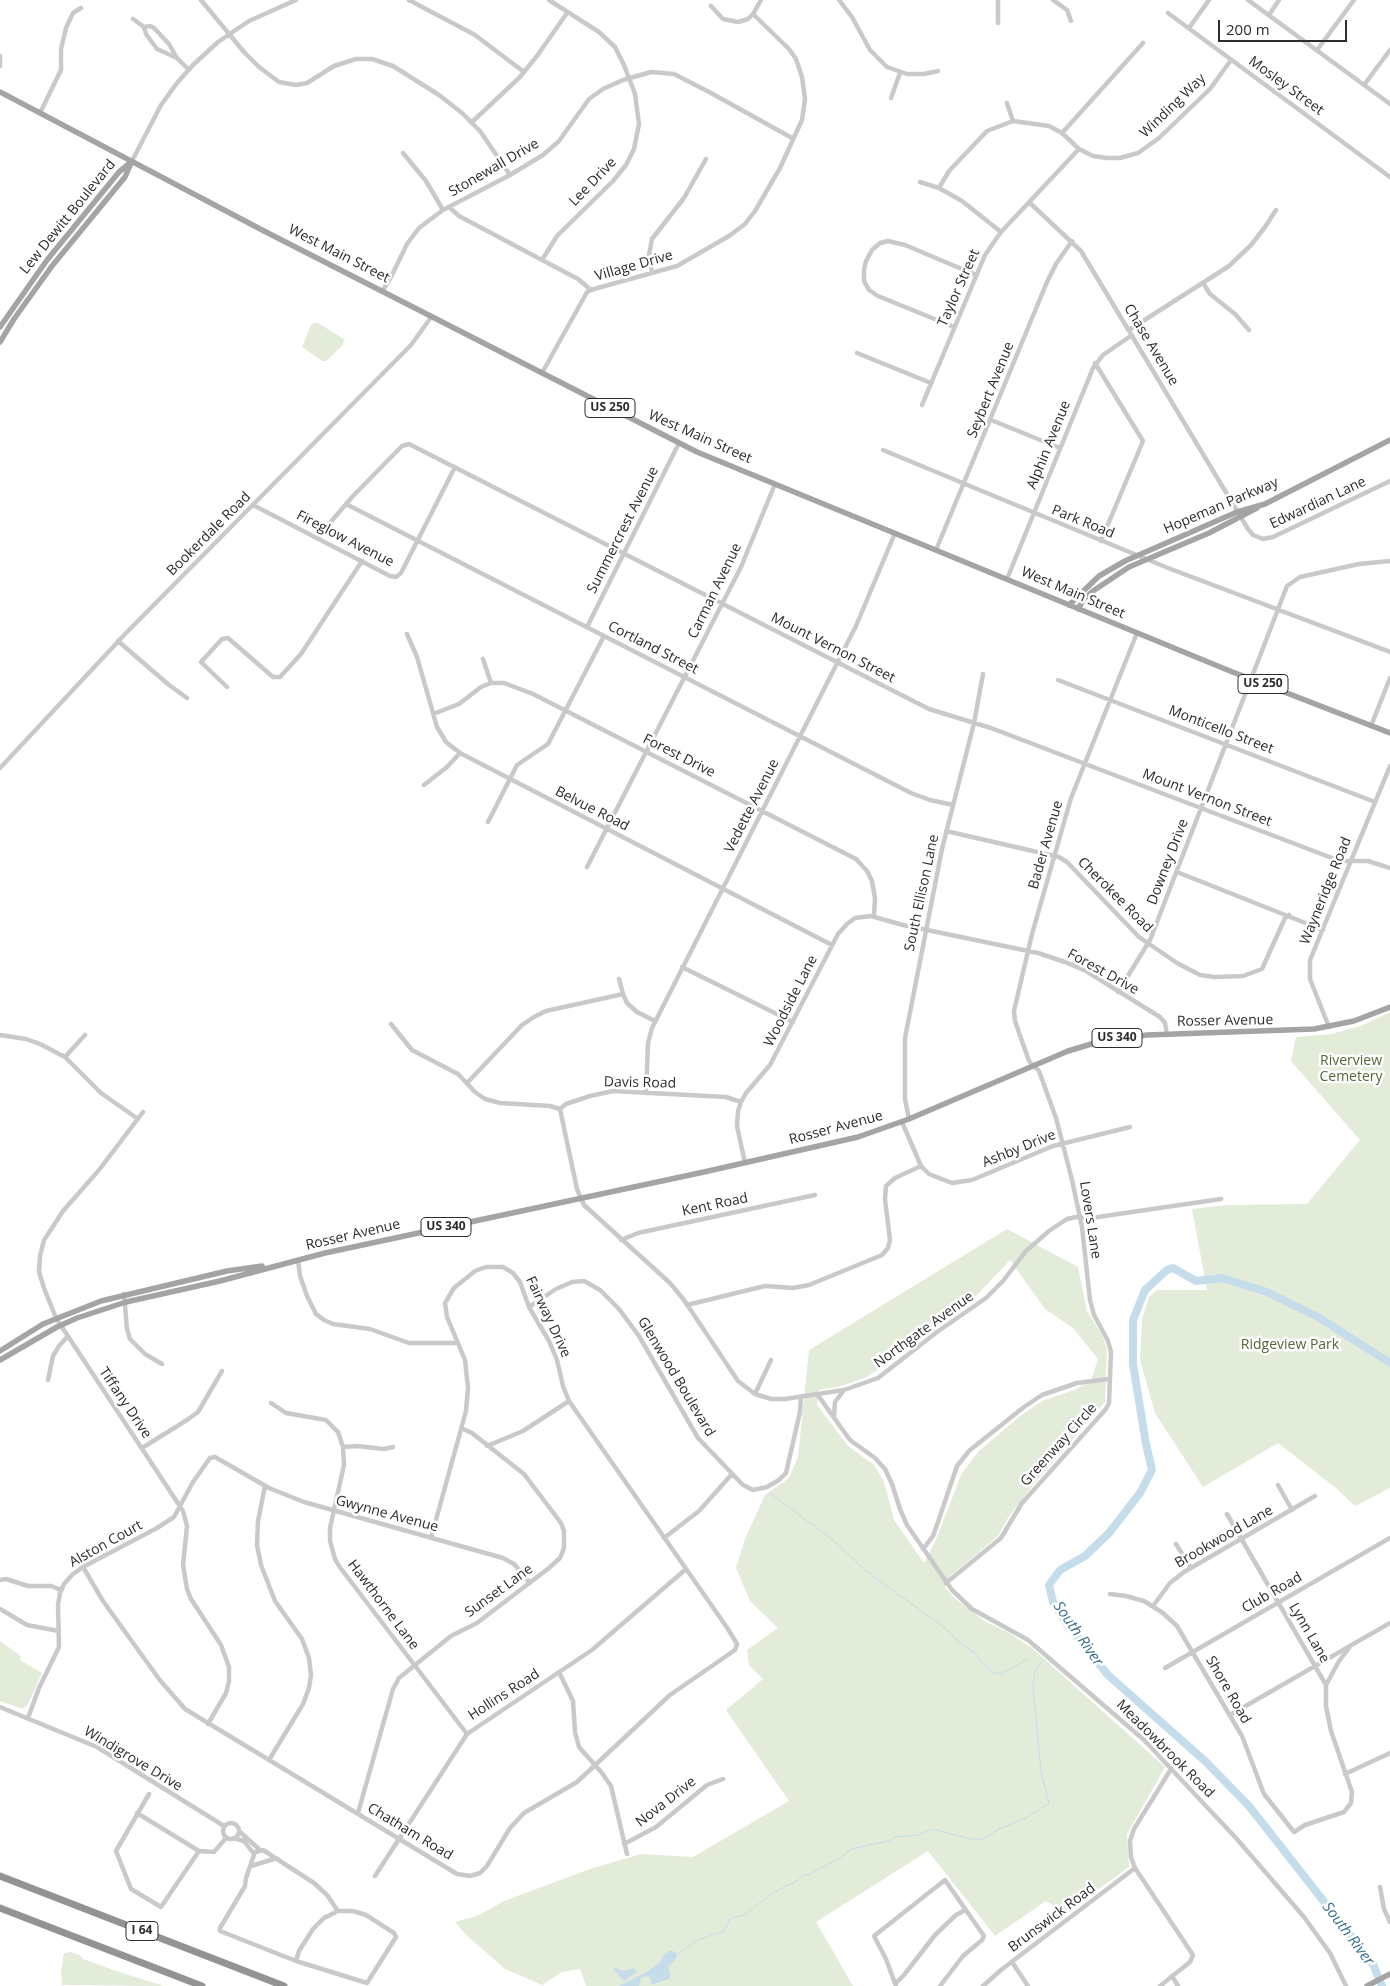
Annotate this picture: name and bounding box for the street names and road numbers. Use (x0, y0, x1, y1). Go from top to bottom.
street label: Mosley Street (1245, 53, 1327, 119)
street label: Winding Way (1137, 71, 1209, 141)
street label: Stonewall Drive (446, 135, 542, 201)
street label: Lee Drive (566, 154, 620, 210)
street label: Lew Dewitt Boulevard (17, 156, 119, 278)
street label: West Main Street (286, 221, 392, 287)
street label: Village Drive (593, 247, 675, 285)
street label: Taylor Street (934, 247, 984, 329)
street label: Chase Avenue (1120, 301, 1182, 389)
street label: Seybert Avenue (964, 340, 1018, 440)
road number: US 250 (585, 398, 635, 418)
street label: Alphin Avenue (1024, 398, 1074, 492)
street label: West Main Street (646, 407, 754, 467)
street label: Summercrest Avenue (584, 464, 662, 596)
street label: Edwardian Lane (1267, 473, 1369, 533)
street label: Hopeman Parkway (1161, 474, 1281, 538)
street label: Bookerdale Road (164, 489, 254, 579)
street label: Park Road (1049, 502, 1117, 542)
street label: Fireglow Avenue (293, 507, 397, 571)
street label: Carman Avenue (685, 541, 745, 641)
street label: West Main Street (1018, 564, 1128, 622)
street label: Mount Vernon Street (768, 609, 898, 687)
street label: Cortland Street (605, 618, 701, 678)
road number: US 250 (1238, 674, 1288, 694)
street label: Monticello Street (1166, 702, 1276, 758)
street label: Forest Drive (640, 731, 718, 781)
street label: Vedette Avenue (721, 756, 783, 856)
street label: Mount Vernon Street (1140, 766, 1274, 830)
street label: Belvue Road (552, 783, 632, 835)
street label: Bader Avenue (1025, 799, 1067, 891)
street label: Downey Drive (1144, 817, 1192, 907)
street label: South Ellison Lane (901, 833, 943, 953)
street label: Wayneridge Road (1297, 835, 1355, 947)
street label: Cherokee Road (1074, 854, 1156, 936)
street label: Forest Drive (1064, 946, 1142, 998)
street label: Woodside Lane (761, 953, 821, 1049)
street label: Rosser Avenue (1177, 1012, 1273, 1030)
road number: US 340 (1092, 1028, 1142, 1048)
street label: Davis Road (604, 1074, 676, 1092)
street label: Rosser Avenue (787, 1107, 885, 1149)
street label: Ashby Drive (980, 1127, 1058, 1171)
street label: Lovers Lane (1076, 1180, 1104, 1260)
street label: Kent Road (680, 1190, 750, 1220)
street label: Rosser Avenue (304, 1216, 402, 1254)
road number: US 340 (421, 1218, 471, 1236)
street label: Fairway Drive (522, 1274, 574, 1360)
street label: Northgate Avenue (871, 1288, 977, 1372)
street label: Glenwood Boulevard (634, 1314, 718, 1440)
street label: Tiffany Drive (95, 1364, 155, 1442)
street label: Greenway Circle (1017, 1400, 1101, 1490)
street label: Gwynne Avenue (334, 1492, 440, 1536)
street label: Brookwood Lane (1172, 1502, 1276, 1572)
street label: Alston Court (66, 1517, 146, 1571)
street label: Hawthorne Lane (344, 1557, 422, 1653)
street label: Sunset Lane (462, 1561, 536, 1621)
street label: Club Road (1239, 1569, 1305, 1617)
street label: Lynn Lane (1285, 1600, 1333, 1666)
street label: Shore Road (1202, 1653, 1254, 1727)
street label: Hollins Road (465, 1666, 543, 1724)
street label: Meadowbrook Road (1113, 1697, 1217, 1801)
street label: Windigrove Drive (81, 1723, 185, 1795)
street label: Nova Drive (633, 1773, 699, 1831)
street label: Chatham Road (364, 1800, 456, 1864)
street label: Brunswick Road (1005, 1880, 1099, 1956)
road number: I 64 (126, 1922, 158, 1940)

